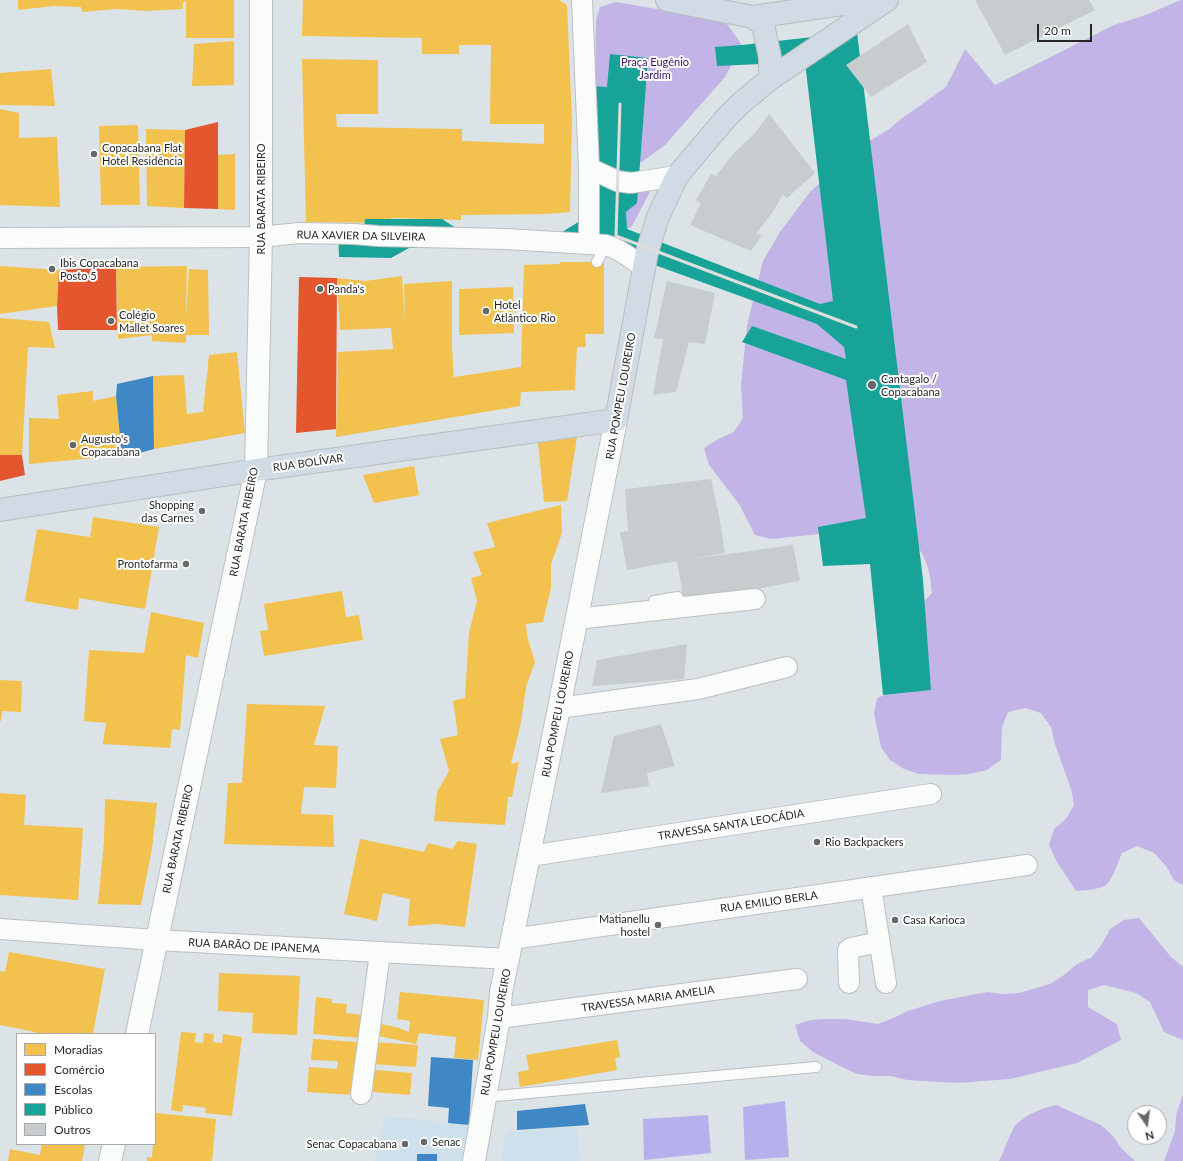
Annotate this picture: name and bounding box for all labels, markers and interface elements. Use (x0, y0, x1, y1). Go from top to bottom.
scale bar (1039, 16, 1094, 42)
text: 20 m (1044, 23, 1071, 38)
park label: Praça Eugênio Jardim (621, 55, 689, 81)
place label: Copacabana Flat Hotel Residência (102, 141, 183, 167)
street label: RUA BARATA RIBEIRO (254, 143, 268, 255)
marker: Copacabana Flat Hotel Residência (89, 149, 99, 159)
street label: RUA XAVIER DA SILVEIRA (296, 228, 426, 244)
place label: Ibis Copacabana Posto 5 (60, 256, 138, 282)
marker: Ibis Copacabana Posto 5 (47, 264, 57, 274)
place label: Panda's (328, 282, 364, 296)
marker: Panda's (315, 284, 325, 294)
place label: Hotel Atlântico Rio (494, 298, 556, 324)
marker: Hotel Atlântico Rio (481, 306, 491, 316)
place label: Colégio Mallet Soares (119, 308, 184, 334)
marker: Colégio Mallet Soares (106, 316, 116, 326)
street label: RUA POMPEU LOUREIRO (603, 332, 639, 460)
place label: Cantagalo / Copacabana (881, 372, 940, 398)
marker: Cantagalo / Copacabana (866, 379, 878, 391)
place label: Augusto's Copacabana (81, 432, 140, 458)
marker: Augusto's Copacabana (68, 440, 78, 450)
street label: RUA BOLÍVAR (272, 452, 344, 474)
street label: RUA BARATA RIBEIRO (227, 466, 261, 578)
place label: Shopping das Carnes (141, 498, 194, 524)
marker: Shopping das Carnes (197, 506, 207, 516)
place label: Prontofarma (118, 557, 178, 571)
marker: Prontofarma (181, 559, 191, 569)
street label: RUA POMPEU LOUREIRO (539, 650, 577, 778)
street label: RUA BARATA RIBEIRO (160, 783, 196, 895)
street label: TRAVESSA SANTA LEOCÁDIA (657, 807, 805, 843)
place label: Rio Backpackers (825, 835, 904, 849)
marker: Rio Backpackers (812, 837, 822, 847)
street label: RUA EMILIO BERLA (719, 889, 819, 915)
place label: Matianellu hostel (599, 912, 650, 938)
place label: Casa Karioca (903, 913, 965, 927)
marker: Casa Karioca (890, 915, 900, 925)
marker: Matianellu hostel (653, 920, 663, 930)
street label: RUA BARÃO DE IPANEMA (188, 936, 320, 956)
street label: RUA POMPEU LOUREIRO (478, 968, 514, 1096)
street label: TRAVESSA MARIA AMELIA (581, 983, 715, 1015)
legend (16, 1033, 156, 1145)
text: Moradias (54, 1042, 103, 1057)
text: Comércio (54, 1062, 104, 1077)
text: Escolas (54, 1082, 92, 1097)
text: Público (54, 1102, 93, 1117)
north arrow (1127, 1105, 1167, 1145)
text: Outros (54, 1122, 91, 1137)
text: N (1144, 1129, 1155, 1143)
place label: Senac (432, 1135, 461, 1149)
place label: Senac Copacabana (307, 1137, 397, 1151)
marker: Senac (419, 1137, 429, 1147)
marker: Senac Copacabana (400, 1139, 410, 1149)

